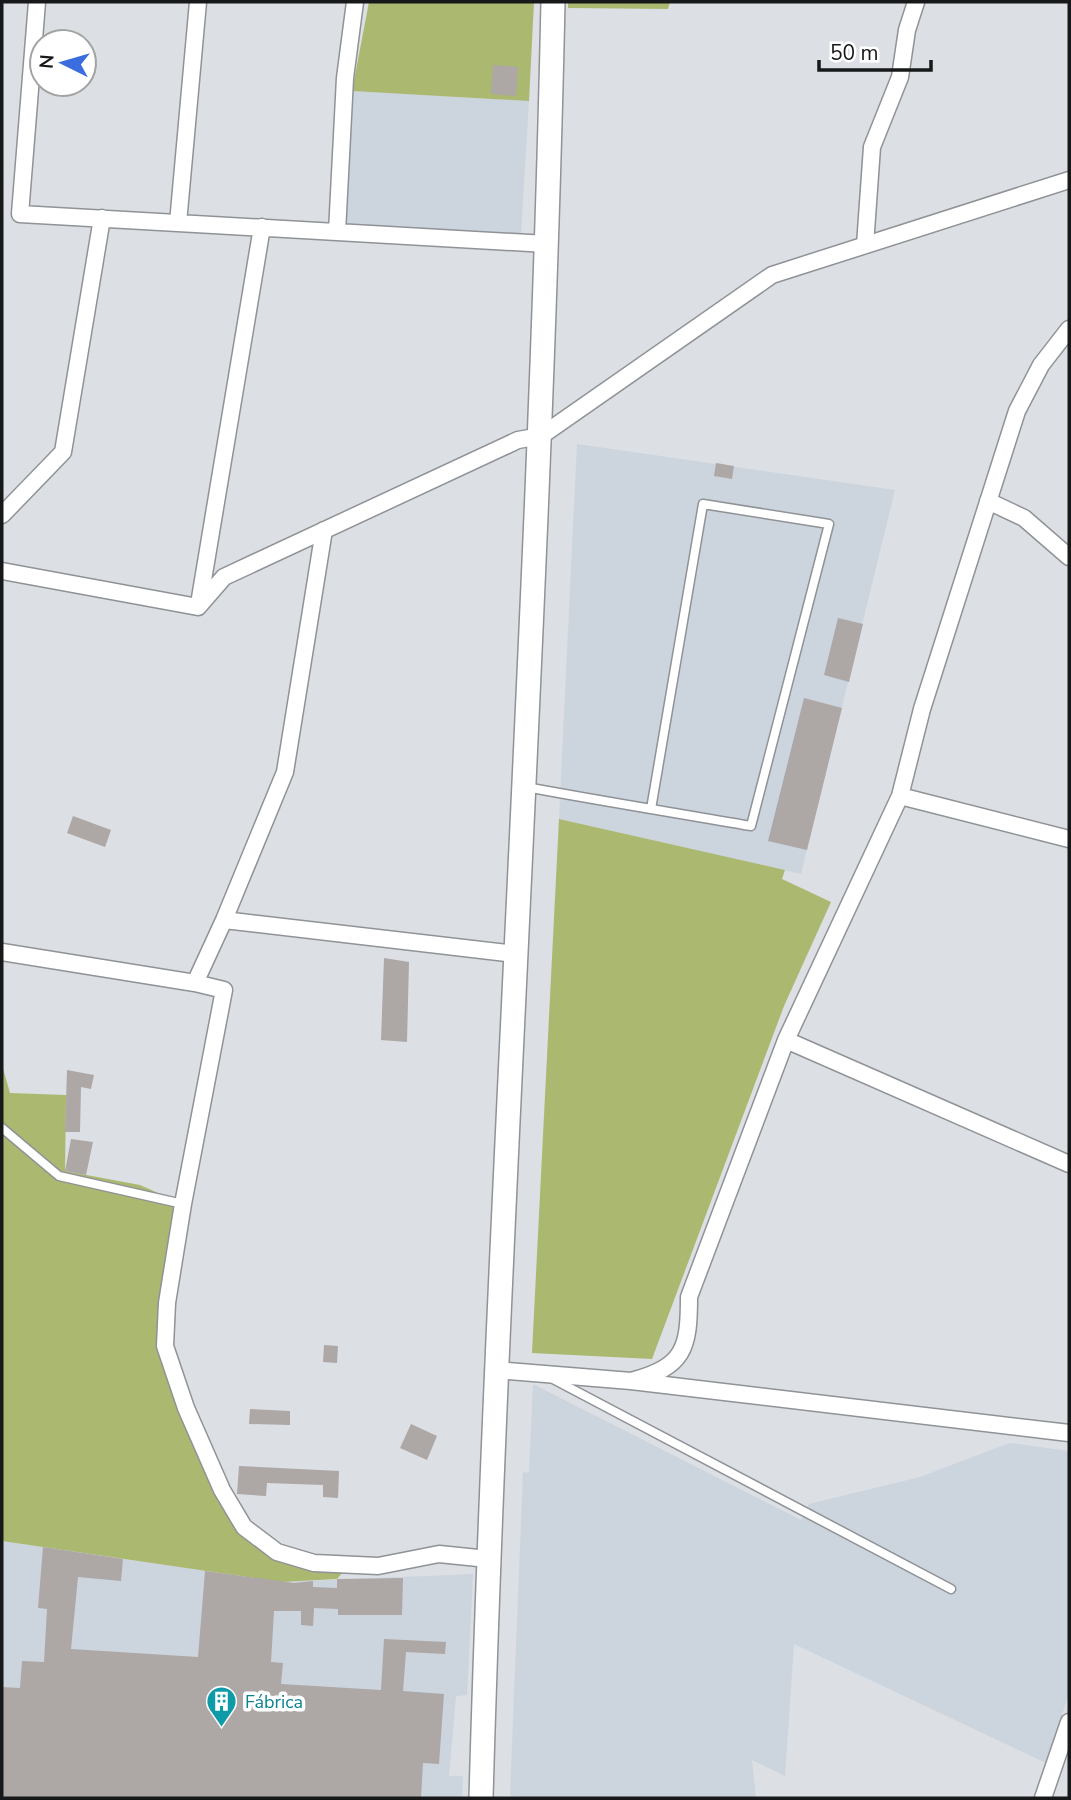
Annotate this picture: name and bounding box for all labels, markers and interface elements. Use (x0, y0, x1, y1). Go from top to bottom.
north arrow (28, 28, 98, 98)
scale bar (819, 28, 931, 72)
text: 50 m (830, 39, 879, 67)
text: N (33, 53, 61, 70)
building icon: Fábrica (205, 1685, 239, 1729)
place label: Fábrica (245, 1690, 303, 1714)

